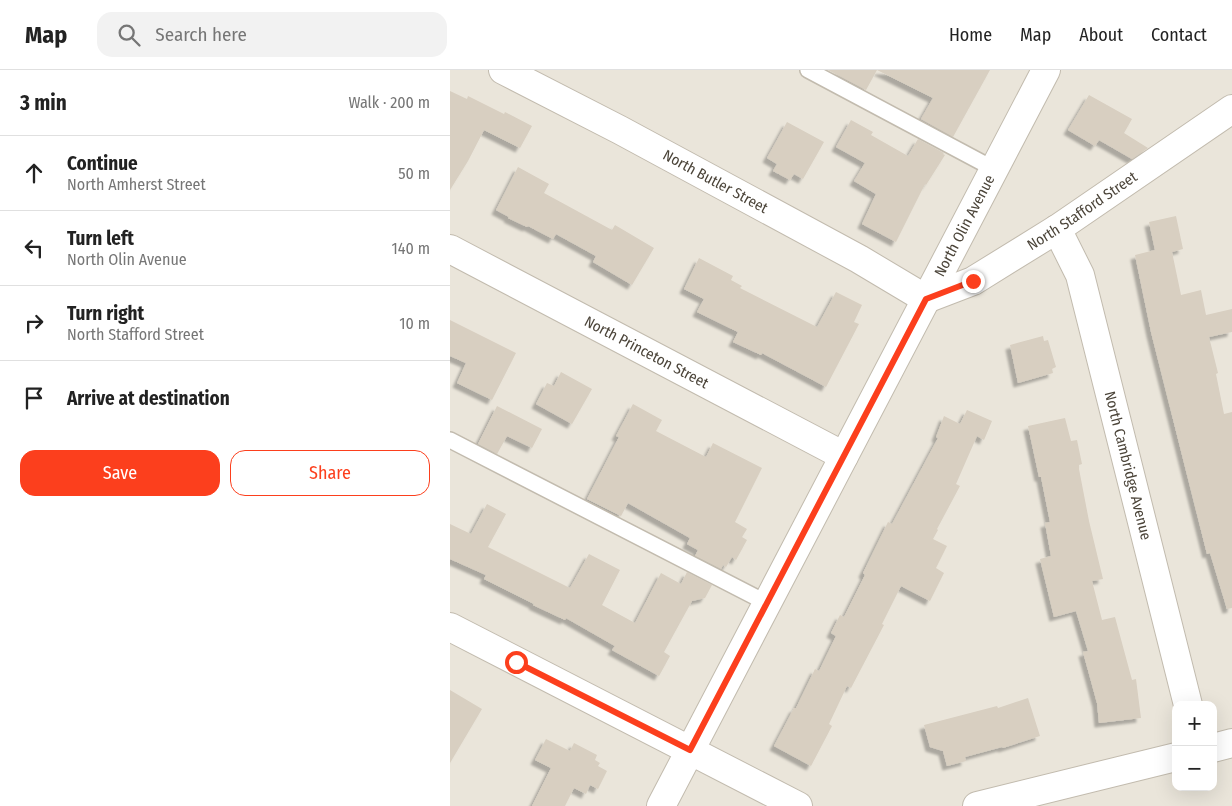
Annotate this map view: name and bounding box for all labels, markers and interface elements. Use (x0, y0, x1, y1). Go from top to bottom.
search box (97, 12, 447, 57)
text: Map (25, 21, 67, 49)
icon: search (115, 21, 143, 49)
text: Search here (155, 23, 247, 46)
text: Home (949, 24, 992, 46)
text: Map (1020, 24, 1051, 46)
text: About (1079, 24, 1123, 46)
text: Contact (1151, 24, 1207, 46)
text: 3 min (20, 90, 67, 116)
text: Walk · 200 m (348, 93, 430, 112)
street label: North Butler Street (660, 146, 771, 217)
text: Continue (67, 152, 138, 175)
icon: ahead (20, 159, 48, 187)
text: 50 m (398, 164, 430, 183)
street label: North Stafford Street (1024, 168, 1141, 254)
street label: North Olin Avenue (931, 172, 999, 280)
text: North Amherst Street (67, 175, 206, 194)
text: Turn left (67, 227, 134, 250)
icon: left (20, 234, 48, 262)
text: 140 m (392, 239, 430, 258)
text: North Olin Avenue (67, 250, 187, 269)
route end (962, 270, 985, 293)
text: Turn right (67, 302, 144, 325)
icon: right (20, 309, 48, 337)
street label: North Princeton Street (581, 312, 712, 392)
text: 10 m (399, 314, 430, 333)
text: North Stafford Street (67, 325, 204, 344)
icon: arrive (20, 384, 48, 412)
text: Arrive at destination (67, 387, 230, 410)
street label: North Cambridge Avenue (1101, 389, 1155, 542)
button: Save (20, 450, 220, 496)
button: Share (230, 450, 430, 496)
route start (505, 651, 528, 674)
map controls (1172, 701, 1217, 791)
button: + (1172, 701, 1217, 746)
button: − (1172, 746, 1217, 791)

